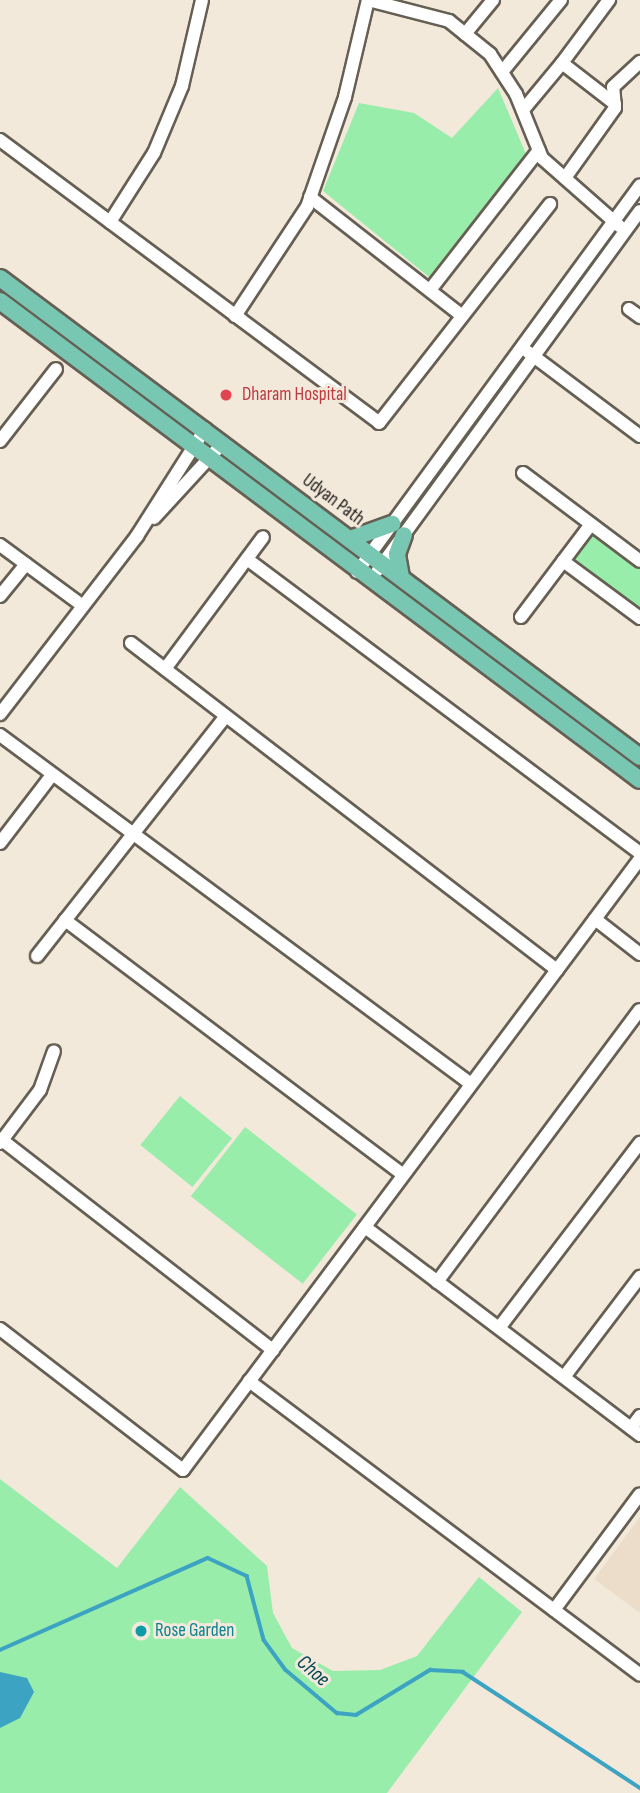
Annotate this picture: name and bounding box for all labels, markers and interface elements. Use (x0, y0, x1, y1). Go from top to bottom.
place label: Dharam Hospital (242, 384, 347, 406)
marker: Dharam Hospital (216, 385, 236, 405)
street label: Udyan Path (297, 469, 369, 531)
place label: Rose Garden (155, 1620, 234, 1642)
marker: Rose Garden (133, 1623, 149, 1639)
water label: Choe (291, 1650, 335, 1692)

